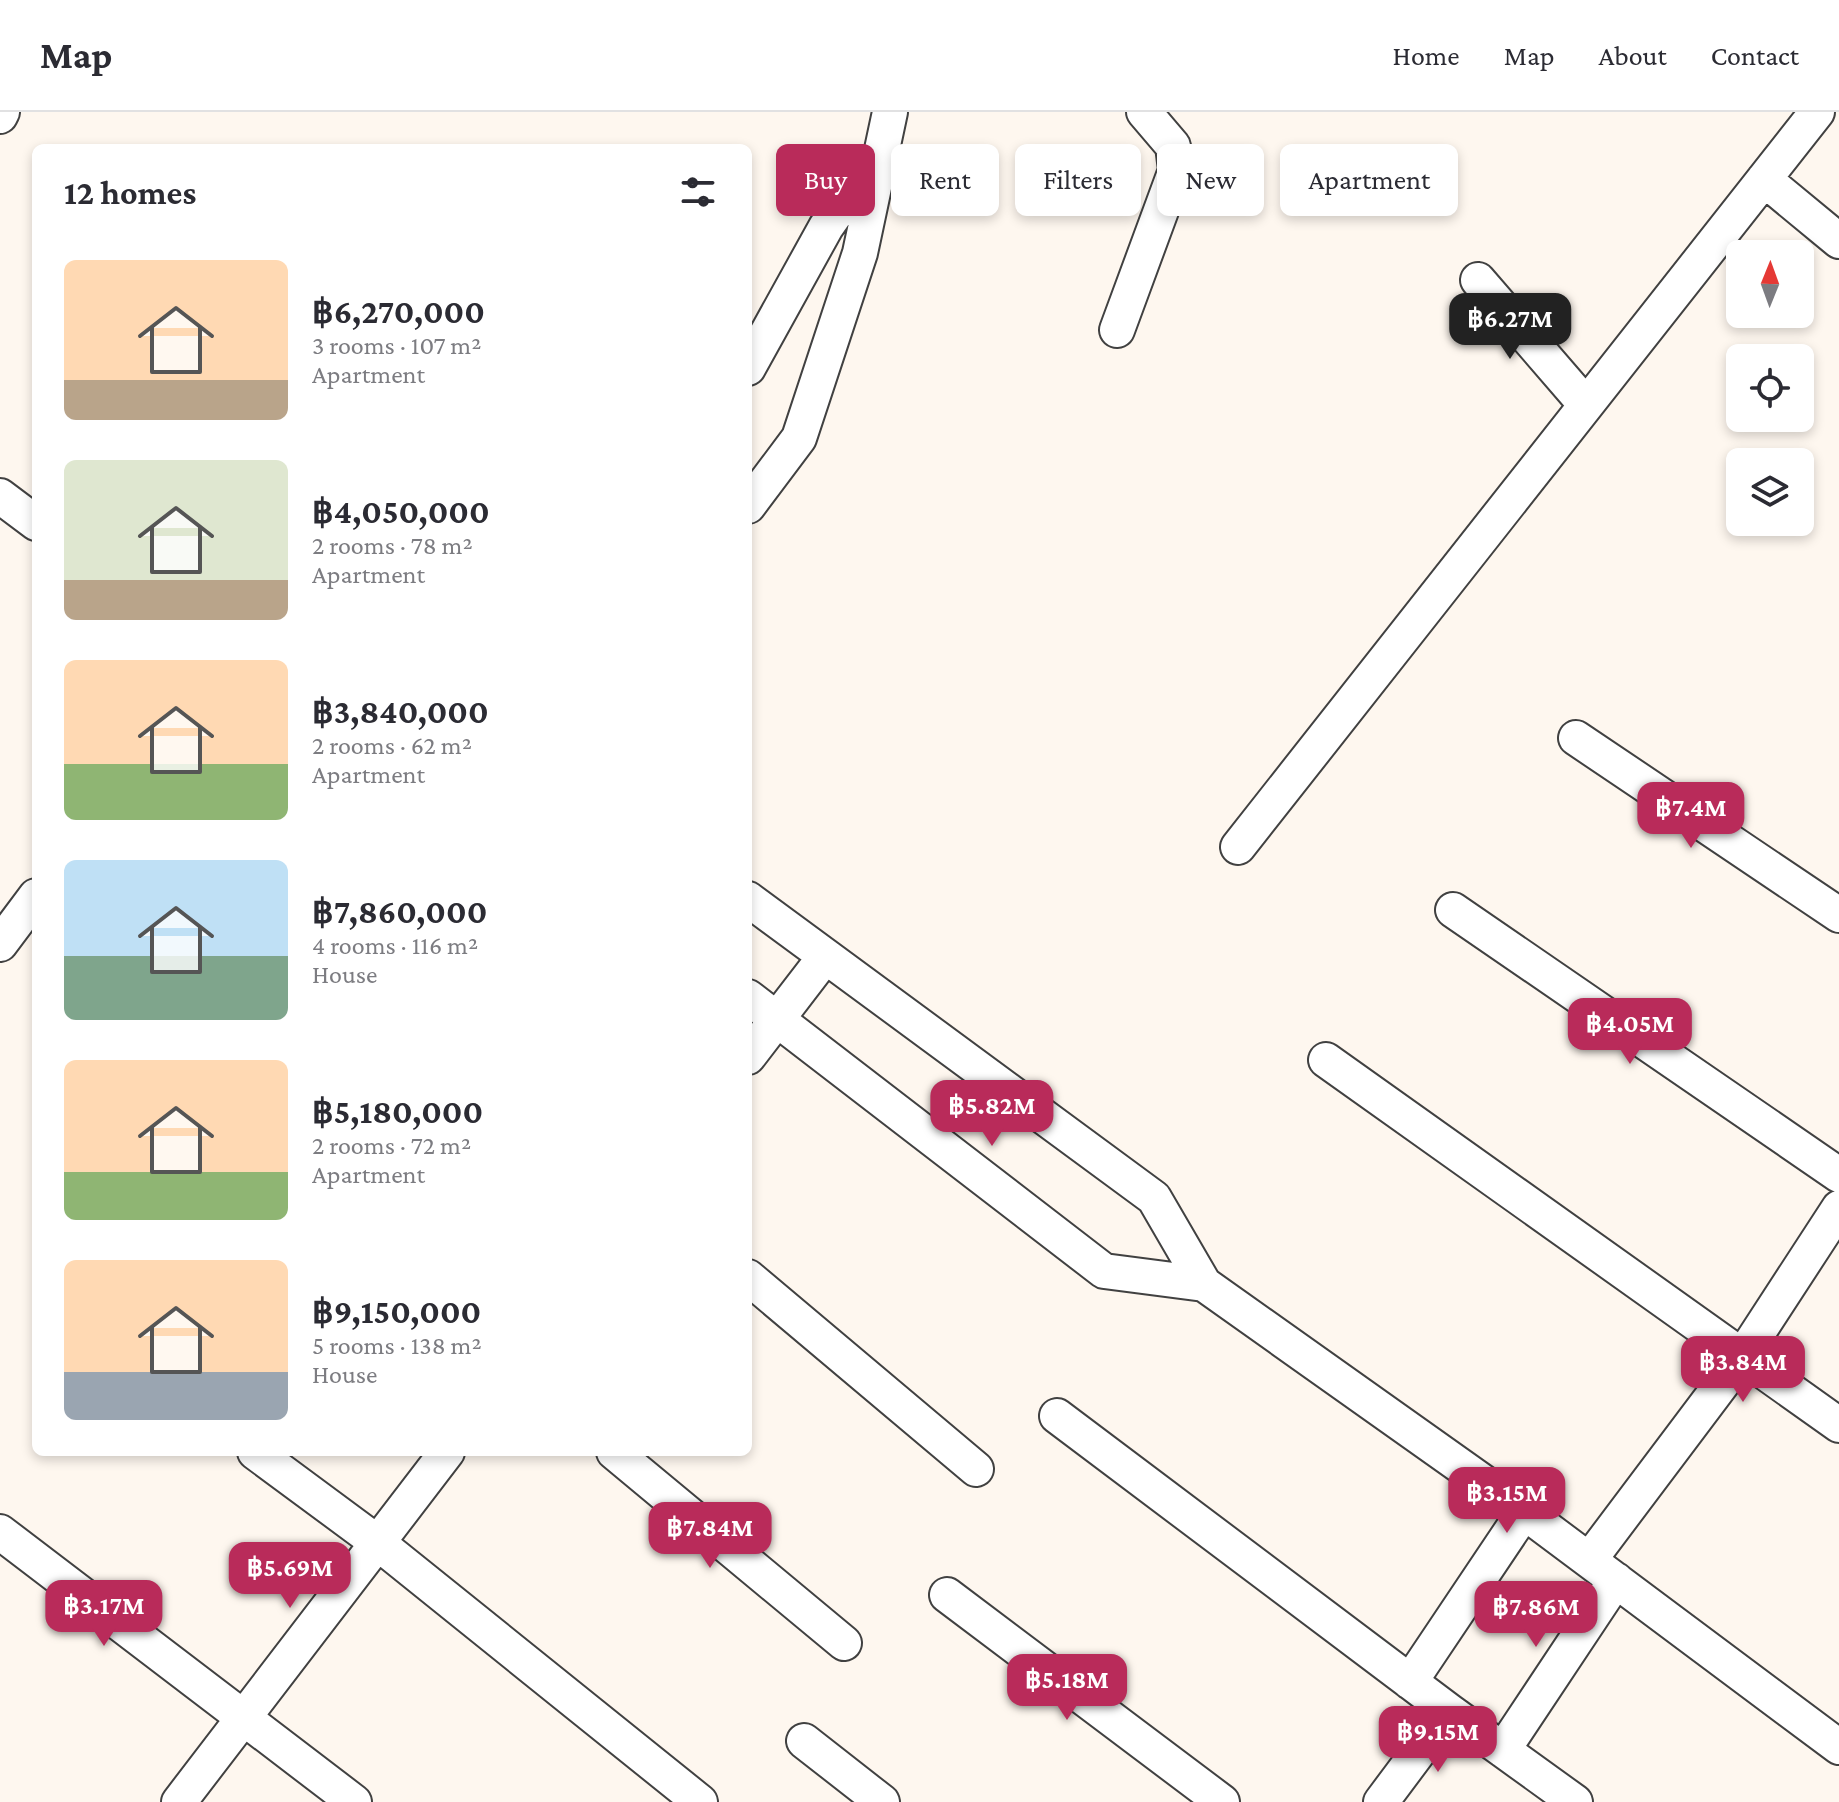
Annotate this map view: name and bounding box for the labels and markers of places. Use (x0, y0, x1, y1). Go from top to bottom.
pin: ฿6.27M (1445, 293, 1575, 361)
pin: ฿7.4M (1635, 782, 1747, 850)
pin: ฿4.05M (1565, 998, 1695, 1066)
pin: ฿5.82M (927, 1080, 1057, 1148)
pin: ฿3.84M (1678, 1336, 1808, 1404)
pin: ฿3.15M (1442, 1467, 1572, 1535)
pin: ฿7.84M (645, 1502, 775, 1570)
pin: ฿5.69M (225, 1542, 355, 1610)
pin: ฿3.17M (39, 1580, 169, 1648)
pin: ฿7.86M (1471, 1581, 1601, 1649)
pin: ฿5.18M (1002, 1654, 1132, 1722)
pin: ฿9.15M (1373, 1706, 1503, 1774)

